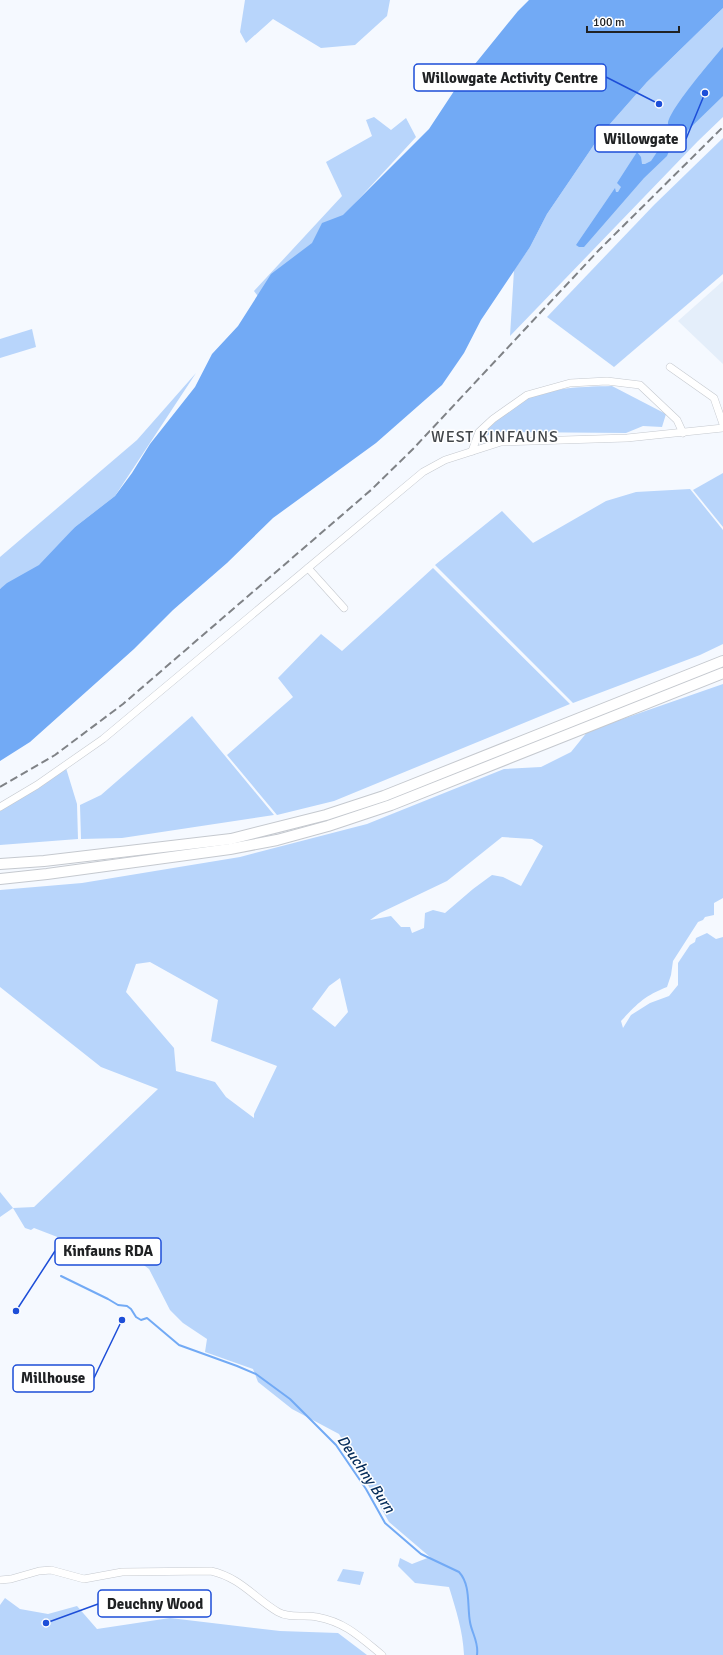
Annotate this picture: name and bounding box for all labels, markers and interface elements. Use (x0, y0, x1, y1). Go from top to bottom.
scale bar (587, 8, 679, 34)
text: 100 m (593, 15, 625, 30)
callout: Willowgate Activity Centre (414, 64, 606, 91)
text: Willowgate Activity Centre (422, 69, 598, 87)
callout: Willowgate (595, 125, 686, 152)
text: Willowgate (604, 130, 678, 148)
district label: WEST KINFAUNS (431, 427, 559, 447)
callout: Kinfauns RDA (55, 1238, 161, 1265)
text: Kinfauns RDA (63, 1242, 153, 1260)
callout: Millhouse (13, 1365, 94, 1392)
text: Millhouse (21, 1369, 85, 1387)
water label: Deuchny Burn (333, 1432, 399, 1517)
callout: Deuchny Wood (98, 1590, 211, 1617)
text: Deuchny Wood (107, 1595, 203, 1613)

